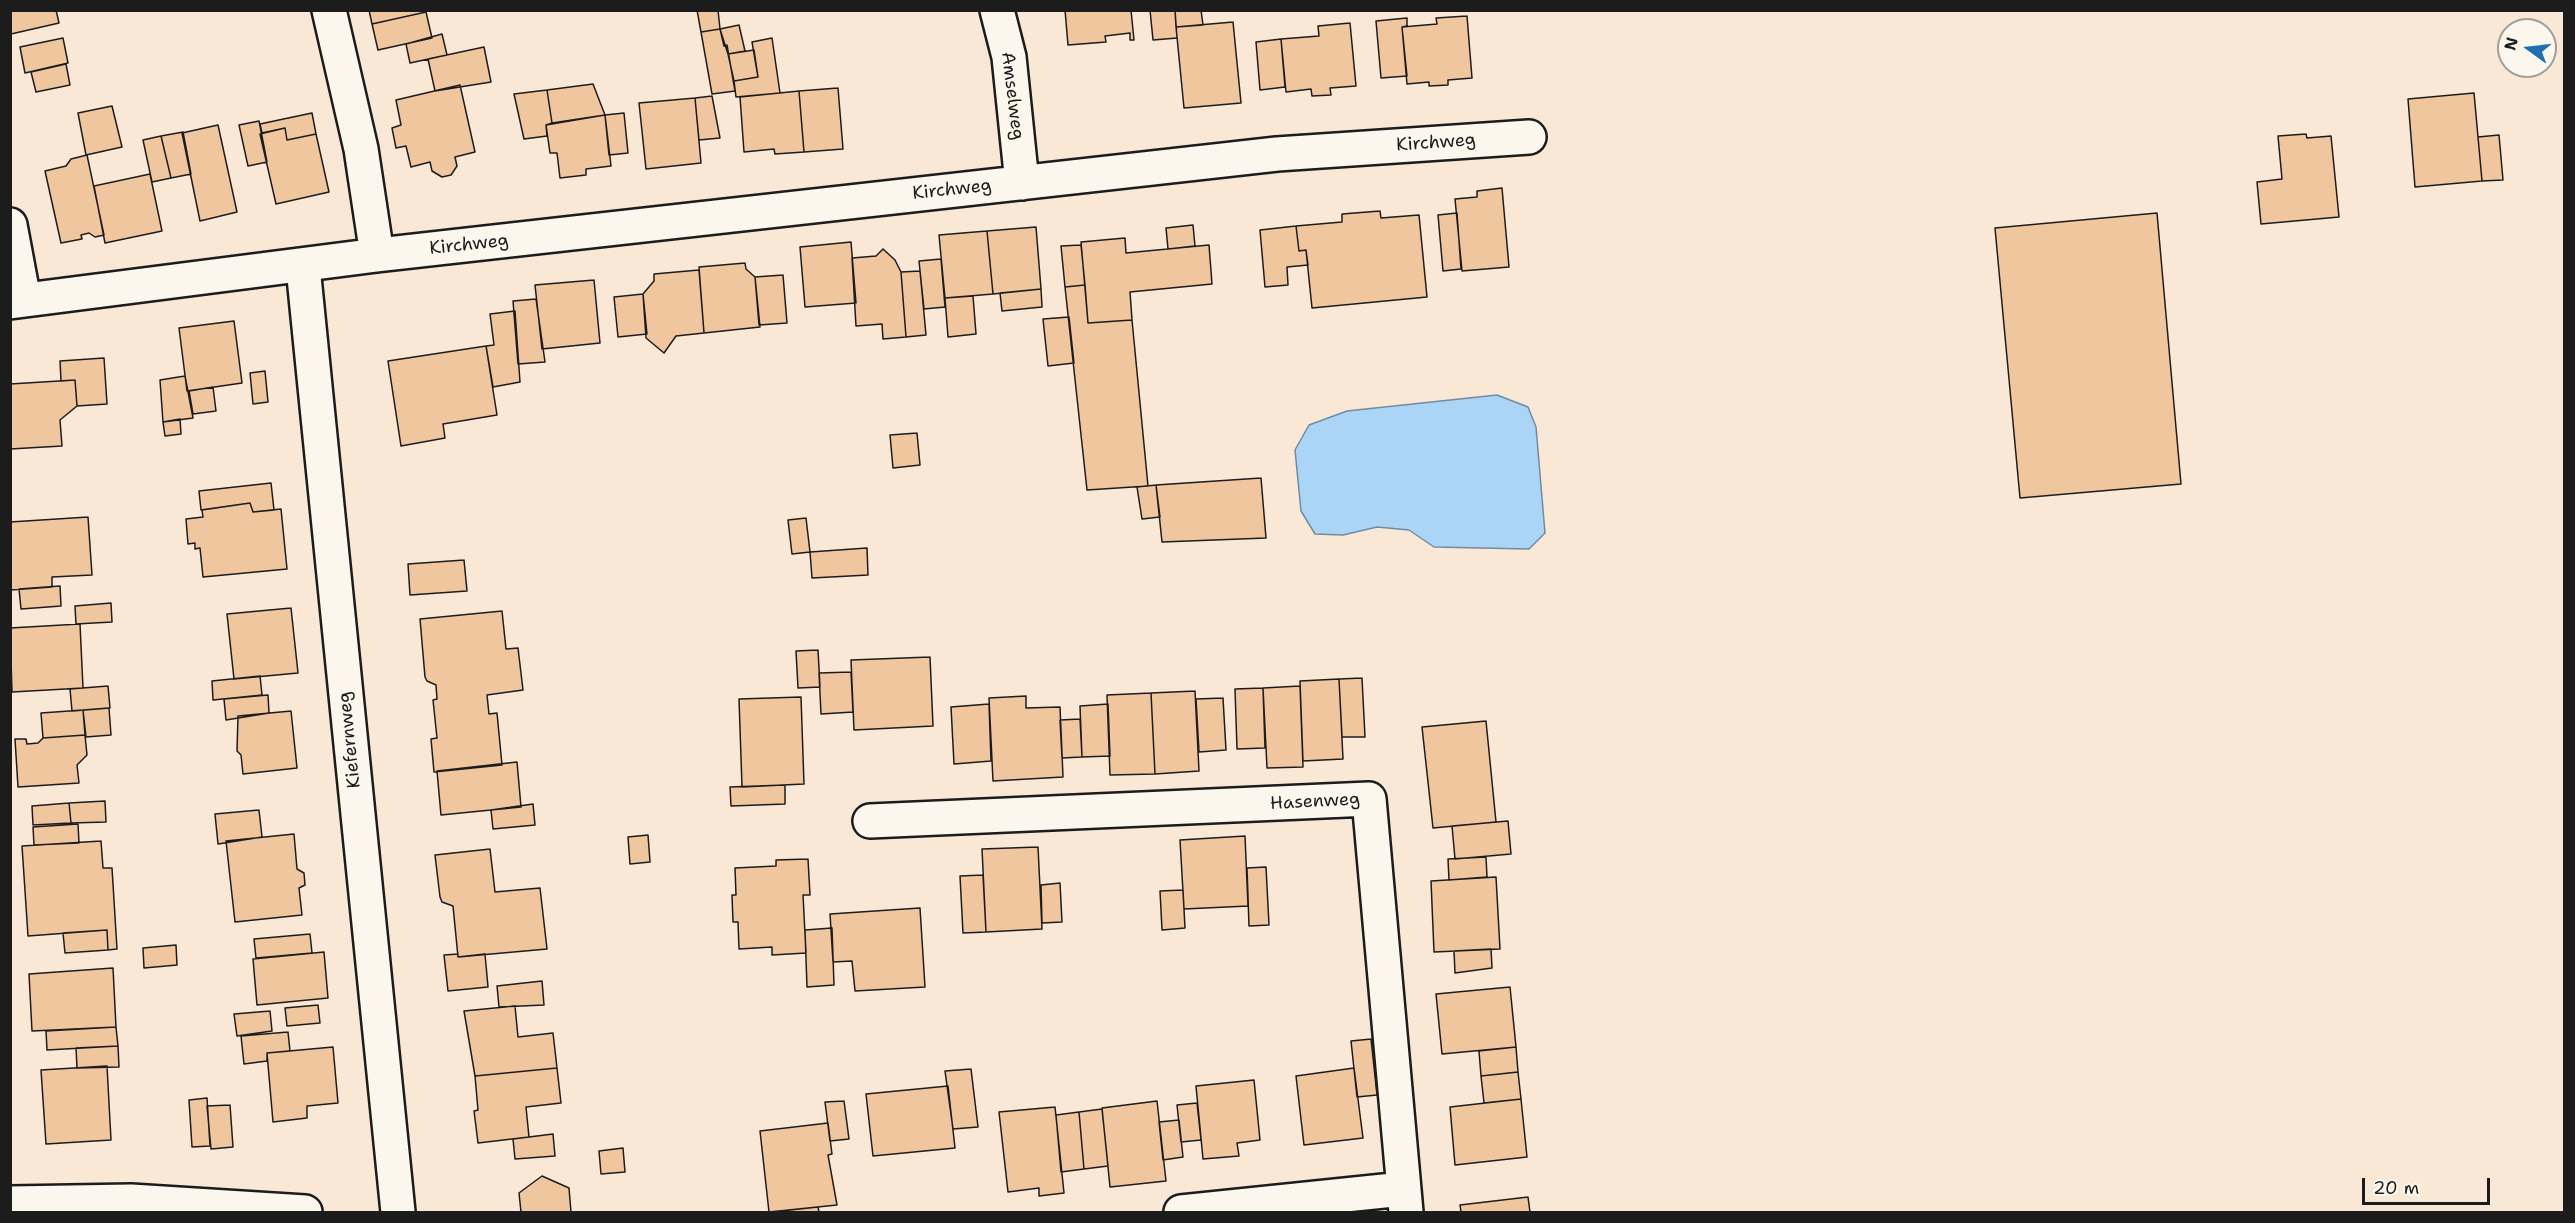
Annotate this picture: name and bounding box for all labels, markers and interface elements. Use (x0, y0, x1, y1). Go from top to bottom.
north arrow (2497, 18, 2557, 78)
text: N (2499, 35, 2523, 53)
street label: Amselweg (996, 51, 1028, 141)
street label: Kirchweg (1396, 129, 1476, 157)
street label: Kirchweg (911, 175, 993, 205)
street label: Kirchweg (428, 230, 510, 260)
street label: Kiefernweg (334, 691, 366, 789)
street label: Hasenweg (1269, 789, 1361, 815)
scale bar (2365, 1166, 2492, 1204)
text: 20 m (2373, 1176, 2419, 1200)

